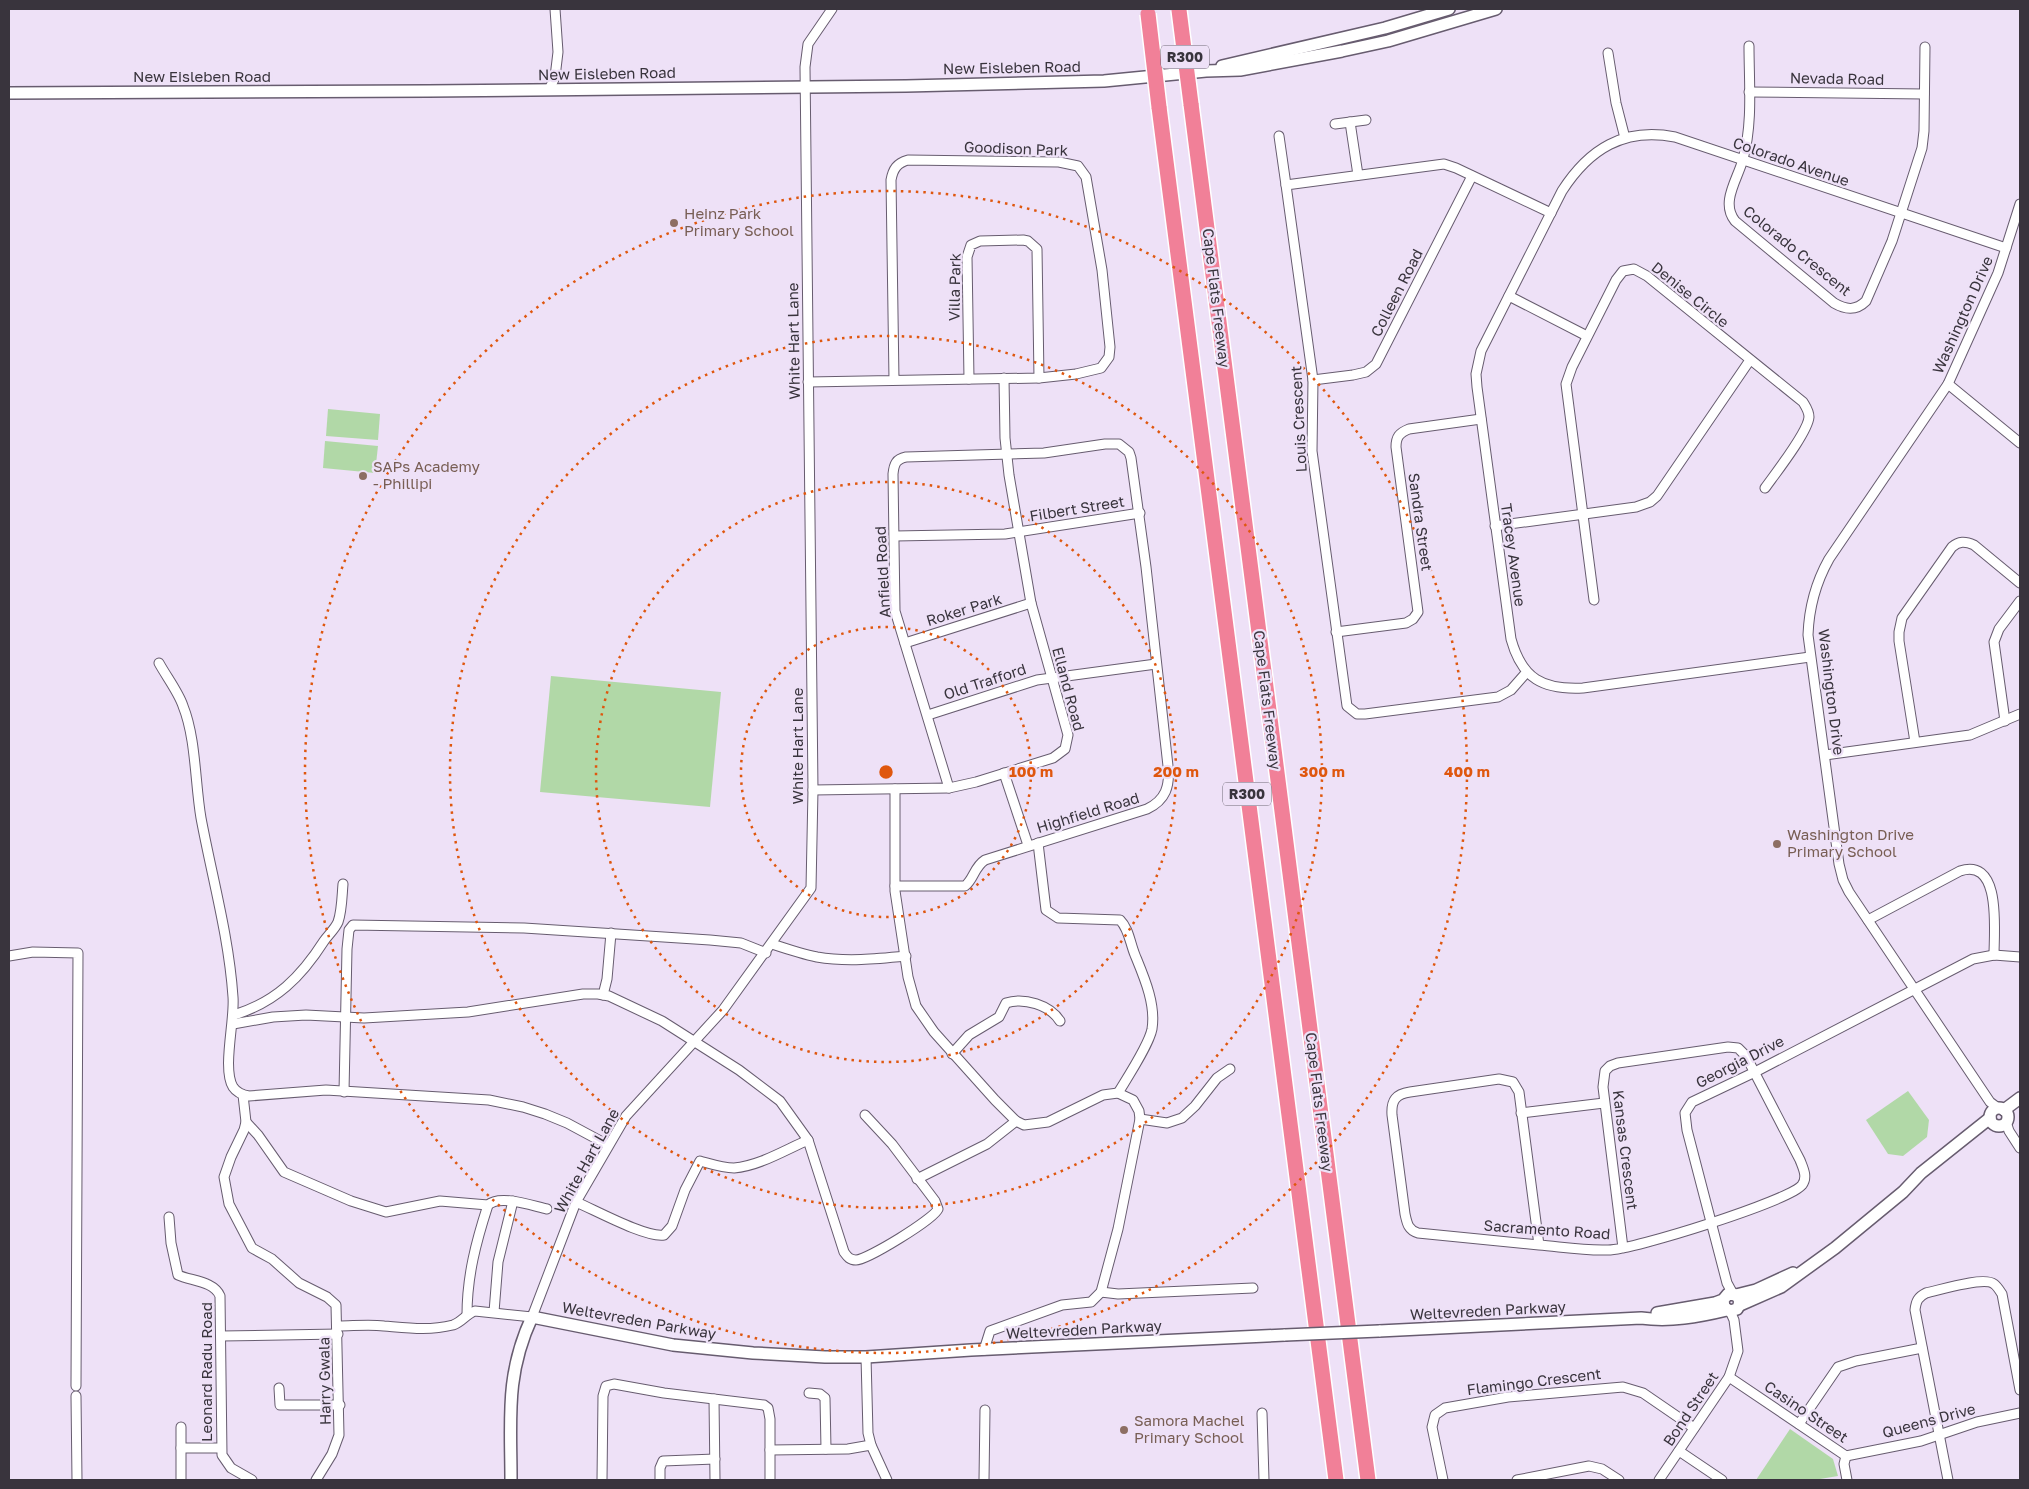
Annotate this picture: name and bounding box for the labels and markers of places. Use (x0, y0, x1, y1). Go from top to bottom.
place label: Heinz Park Primary School (684, 204, 794, 239)
marker: Heinz Park Primary School (668, 217, 680, 229)
place label: SAPs Academy - Phillipi (373, 457, 480, 492)
marker: SAPs Academy - Phillipi (357, 470, 369, 482)
centre of rings (877, 763, 895, 781)
place label: Washington Drive Primary School (1787, 825, 1914, 860)
marker: Washington Drive Primary School (1771, 838, 1783, 850)
place label: Samora Machel Primary School (1134, 1411, 1245, 1446)
marker: Samora Machel Primary School (1118, 1424, 1130, 1436)

